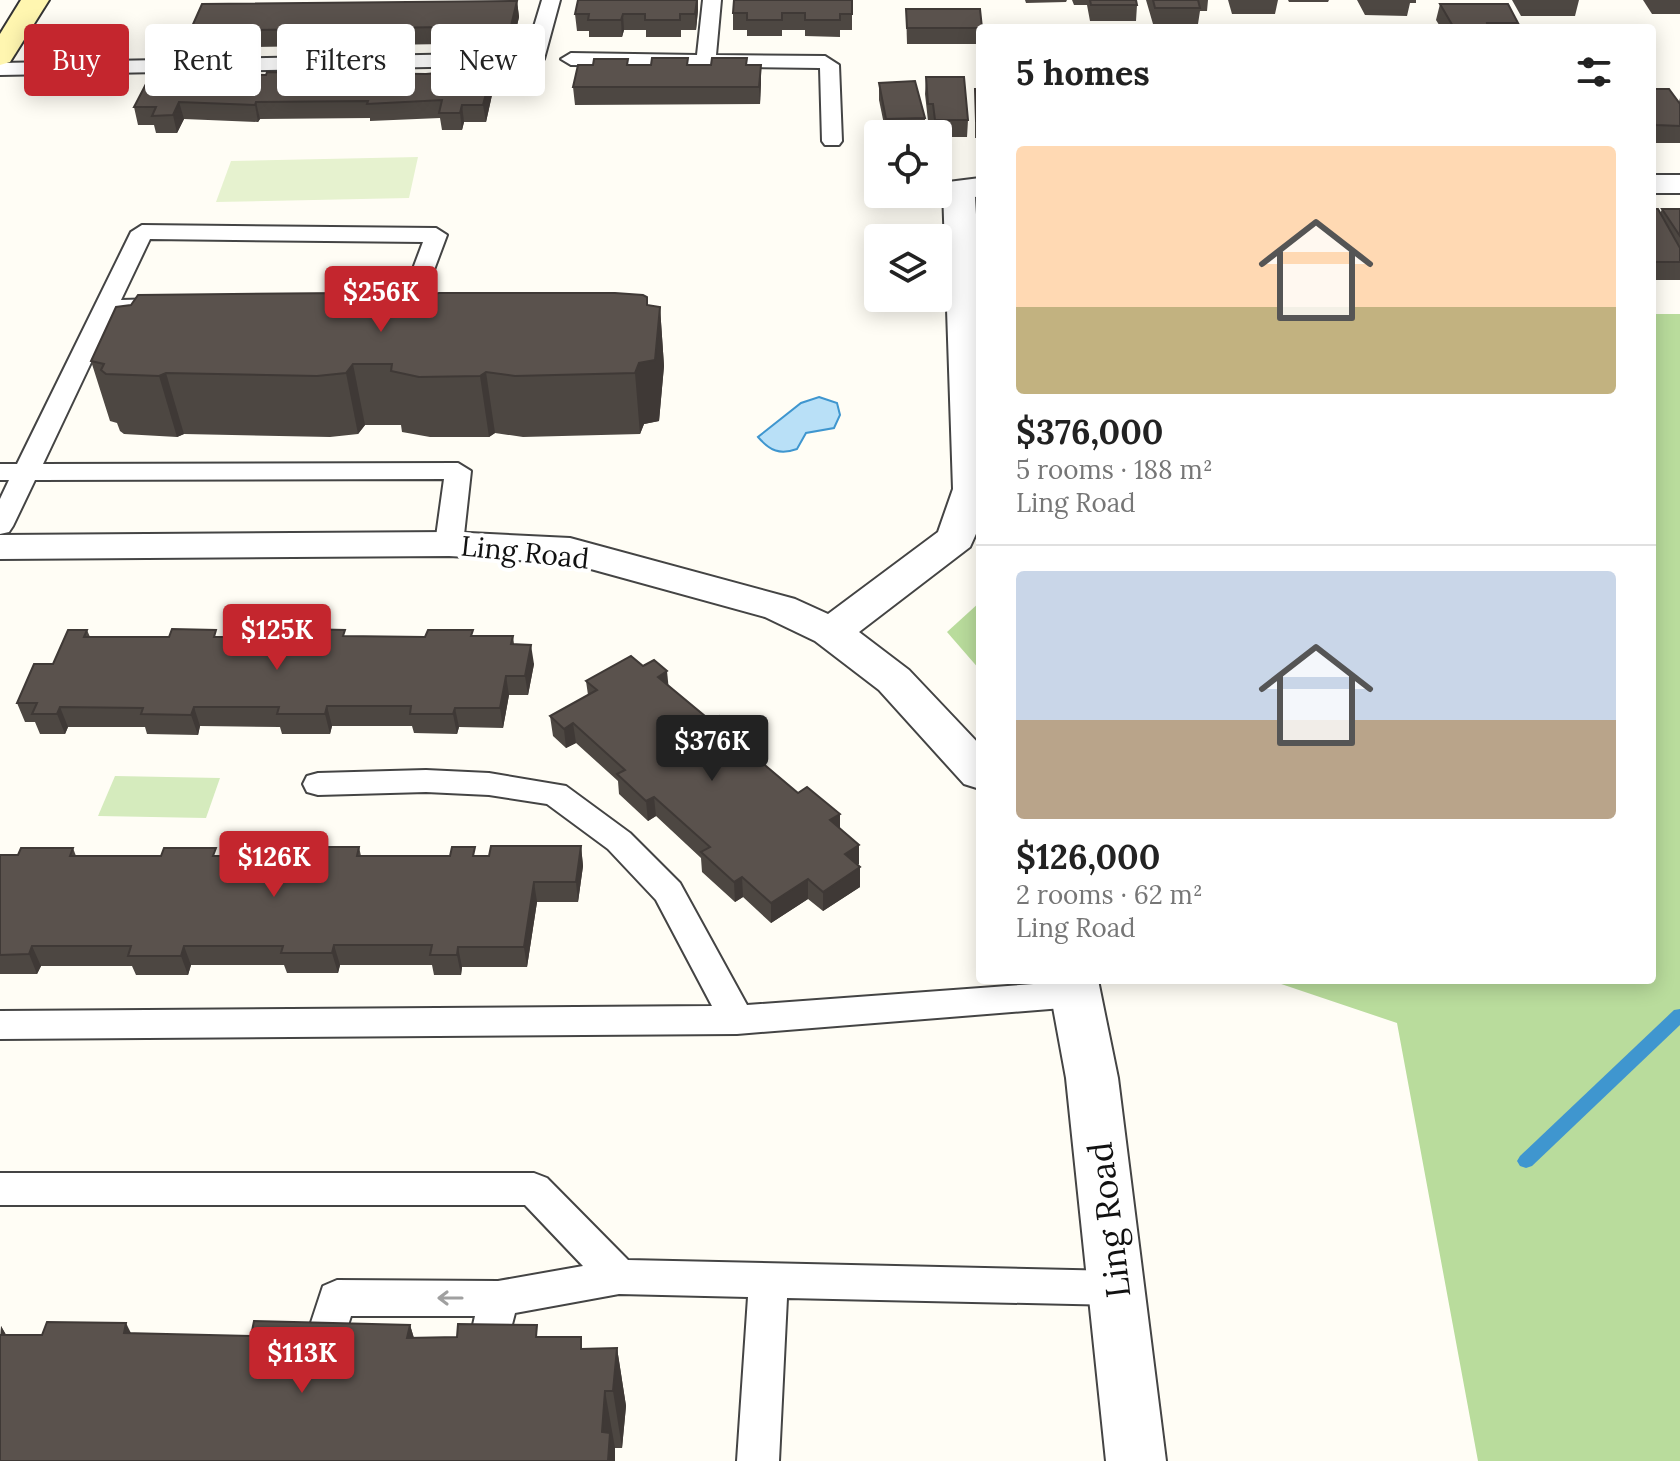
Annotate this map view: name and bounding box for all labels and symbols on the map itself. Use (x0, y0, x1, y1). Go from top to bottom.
pin: $256K (325, 266, 437, 334)
street label: Ling Road (459, 527, 591, 577)
pin: $125K (221, 604, 333, 672)
pin: $376K (656, 715, 768, 783)
pin: $126K (218, 831, 330, 899)
street label: Ling Road (1078, 1140, 1140, 1300)
one-way arrow (437, 1290, 464, 1306)
pin: $113K (246, 1327, 358, 1395)

